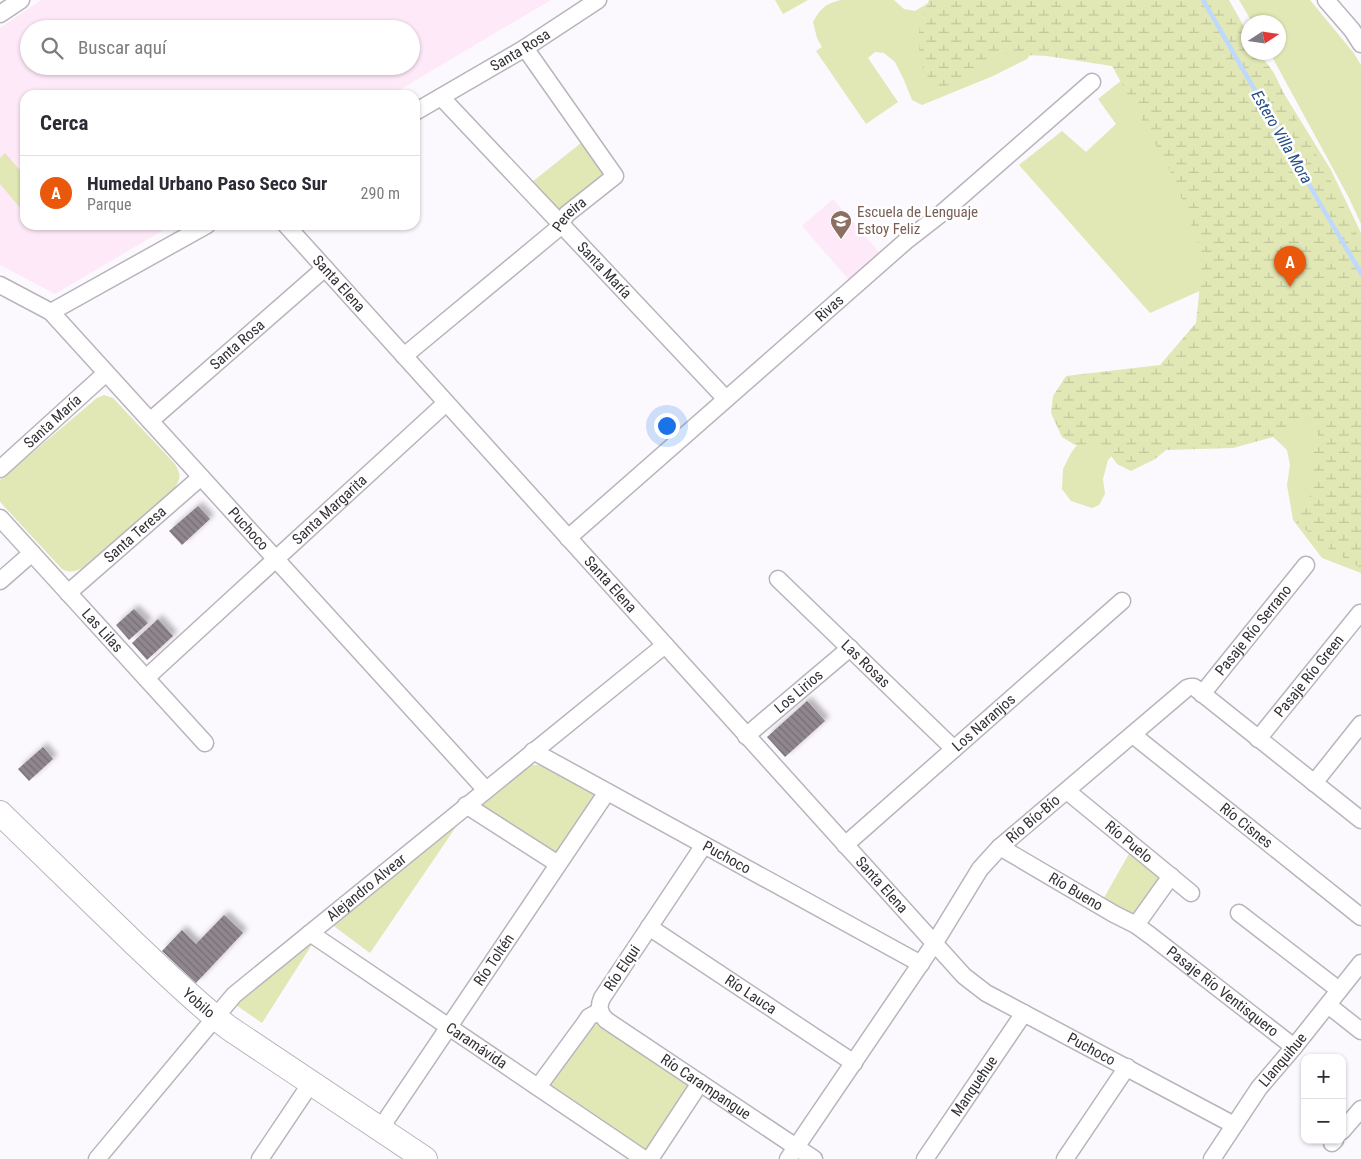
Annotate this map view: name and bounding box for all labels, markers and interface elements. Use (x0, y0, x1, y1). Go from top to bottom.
north arrow (1241, 15, 1286, 60)
search box (20, 20, 420, 75)
street label: Santa Rosa (487, 25, 553, 75)
icon: search (38, 34, 66, 62)
text: Buscar aquí (78, 36, 167, 59)
water label: Estero Villa Mora (1248, 87, 1316, 187)
text: Cerca (40, 111, 88, 135)
text: Humedal Urbano Paso Seco Sur (87, 172, 327, 195)
text: A (51, 184, 61, 203)
text: 290 m (361, 184, 400, 203)
street label: Pereira (548, 193, 590, 235)
text: Parque (87, 195, 131, 214)
place label: Escuela de Lenguaje Estoy Feliz (857, 203, 978, 238)
school or university icon: Escuela de Lenguaje Estoy Feliz (829, 209, 853, 240)
street label: Santa María (573, 238, 635, 302)
pin: A (1274, 246, 1306, 287)
street label: Santa Elena (309, 252, 369, 316)
street label: Rivas (812, 291, 847, 326)
street label: Santa Rosa (206, 316, 268, 373)
street label: Santa María (20, 391, 85, 452)
your location (654, 413, 680, 439)
street label: Santa Margarita (289, 471, 370, 548)
street label: Santa Teresa (100, 503, 170, 566)
street label: Puchoco (224, 504, 272, 554)
street label: Santa Elena (580, 552, 640, 616)
street label: Pasaje Río Serrano (1211, 581, 1295, 679)
street label: Las Lilas (78, 605, 127, 656)
street label: Pasaje Río Green (1270, 631, 1348, 721)
street label: Las Rosas (838, 636, 894, 692)
street label: Los Lirios (771, 666, 827, 717)
street label: Los Naranjos (949, 690, 1019, 755)
street label: Río Bío-Bío (1003, 791, 1064, 847)
street label: Río Cisnes (1216, 799, 1276, 852)
street label: Río Puelo (1101, 817, 1156, 867)
street label: Puchoco (700, 837, 754, 878)
street label: Alejandro Alvear (323, 850, 410, 925)
street label: Santa Elena (852, 853, 912, 917)
street label: Río Bueno (1046, 869, 1106, 914)
street label: Río Toltén (470, 930, 518, 989)
street label: Río Elqui (600, 942, 644, 994)
street label: Pasaje Río Ventisquero (1163, 943, 1282, 1041)
street label: Río Lauca (721, 971, 780, 1018)
street label: Yobilo (179, 984, 218, 1022)
street label: Caramávida (442, 1019, 511, 1073)
street label: Puchoco (1064, 1029, 1119, 1069)
street label: Llanquihue (1255, 1029, 1311, 1090)
street label: Río Carampangue (657, 1050, 754, 1123)
street label: Manquehue (948, 1052, 1001, 1120)
map controls (1301, 1054, 1346, 1144)
button: + (1301, 1054, 1346, 1099)
button: − (1301, 1099, 1346, 1144)

